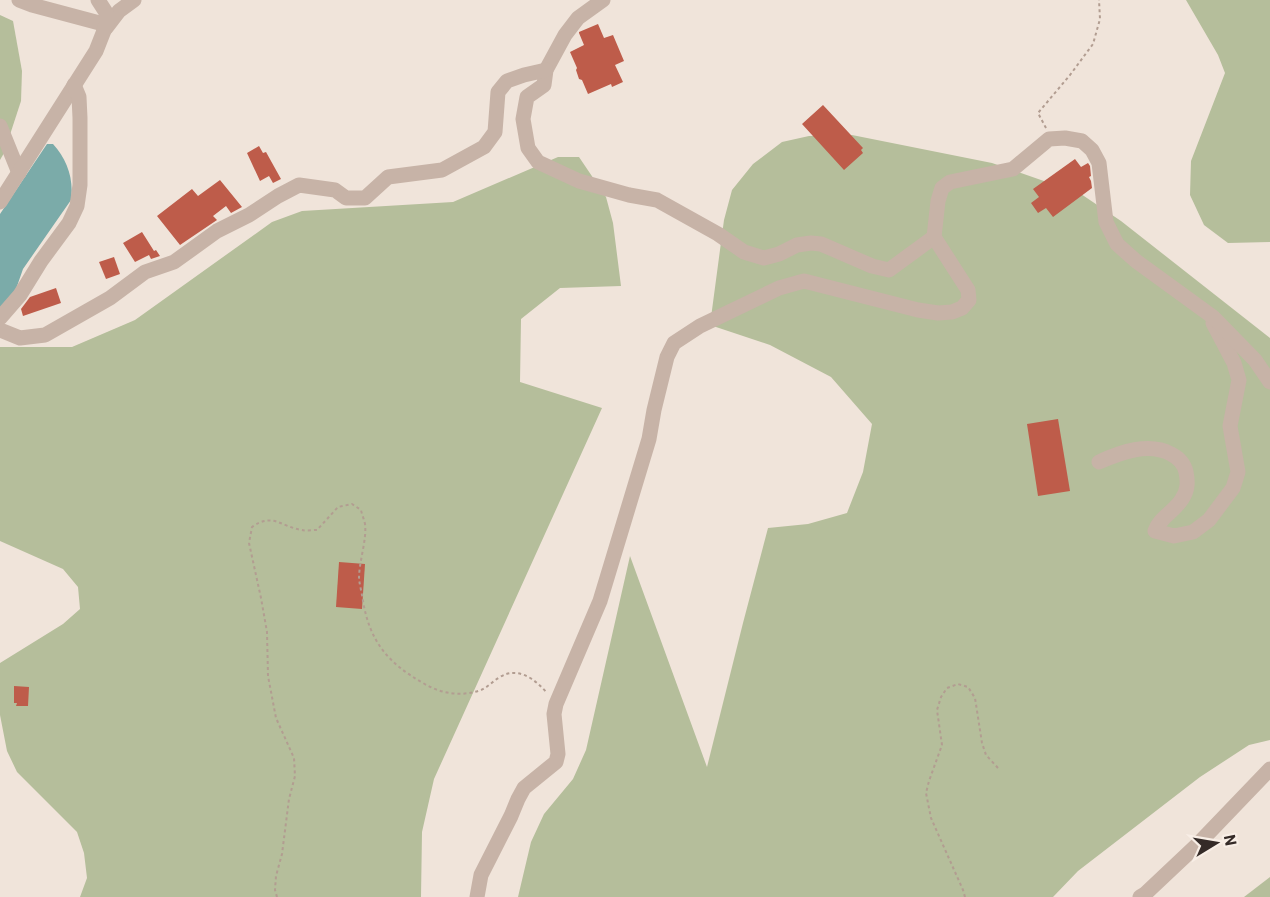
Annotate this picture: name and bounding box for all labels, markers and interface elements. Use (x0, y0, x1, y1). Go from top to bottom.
north arrow (1186, 813, 1246, 873)
text: N (1221, 833, 1242, 847)

